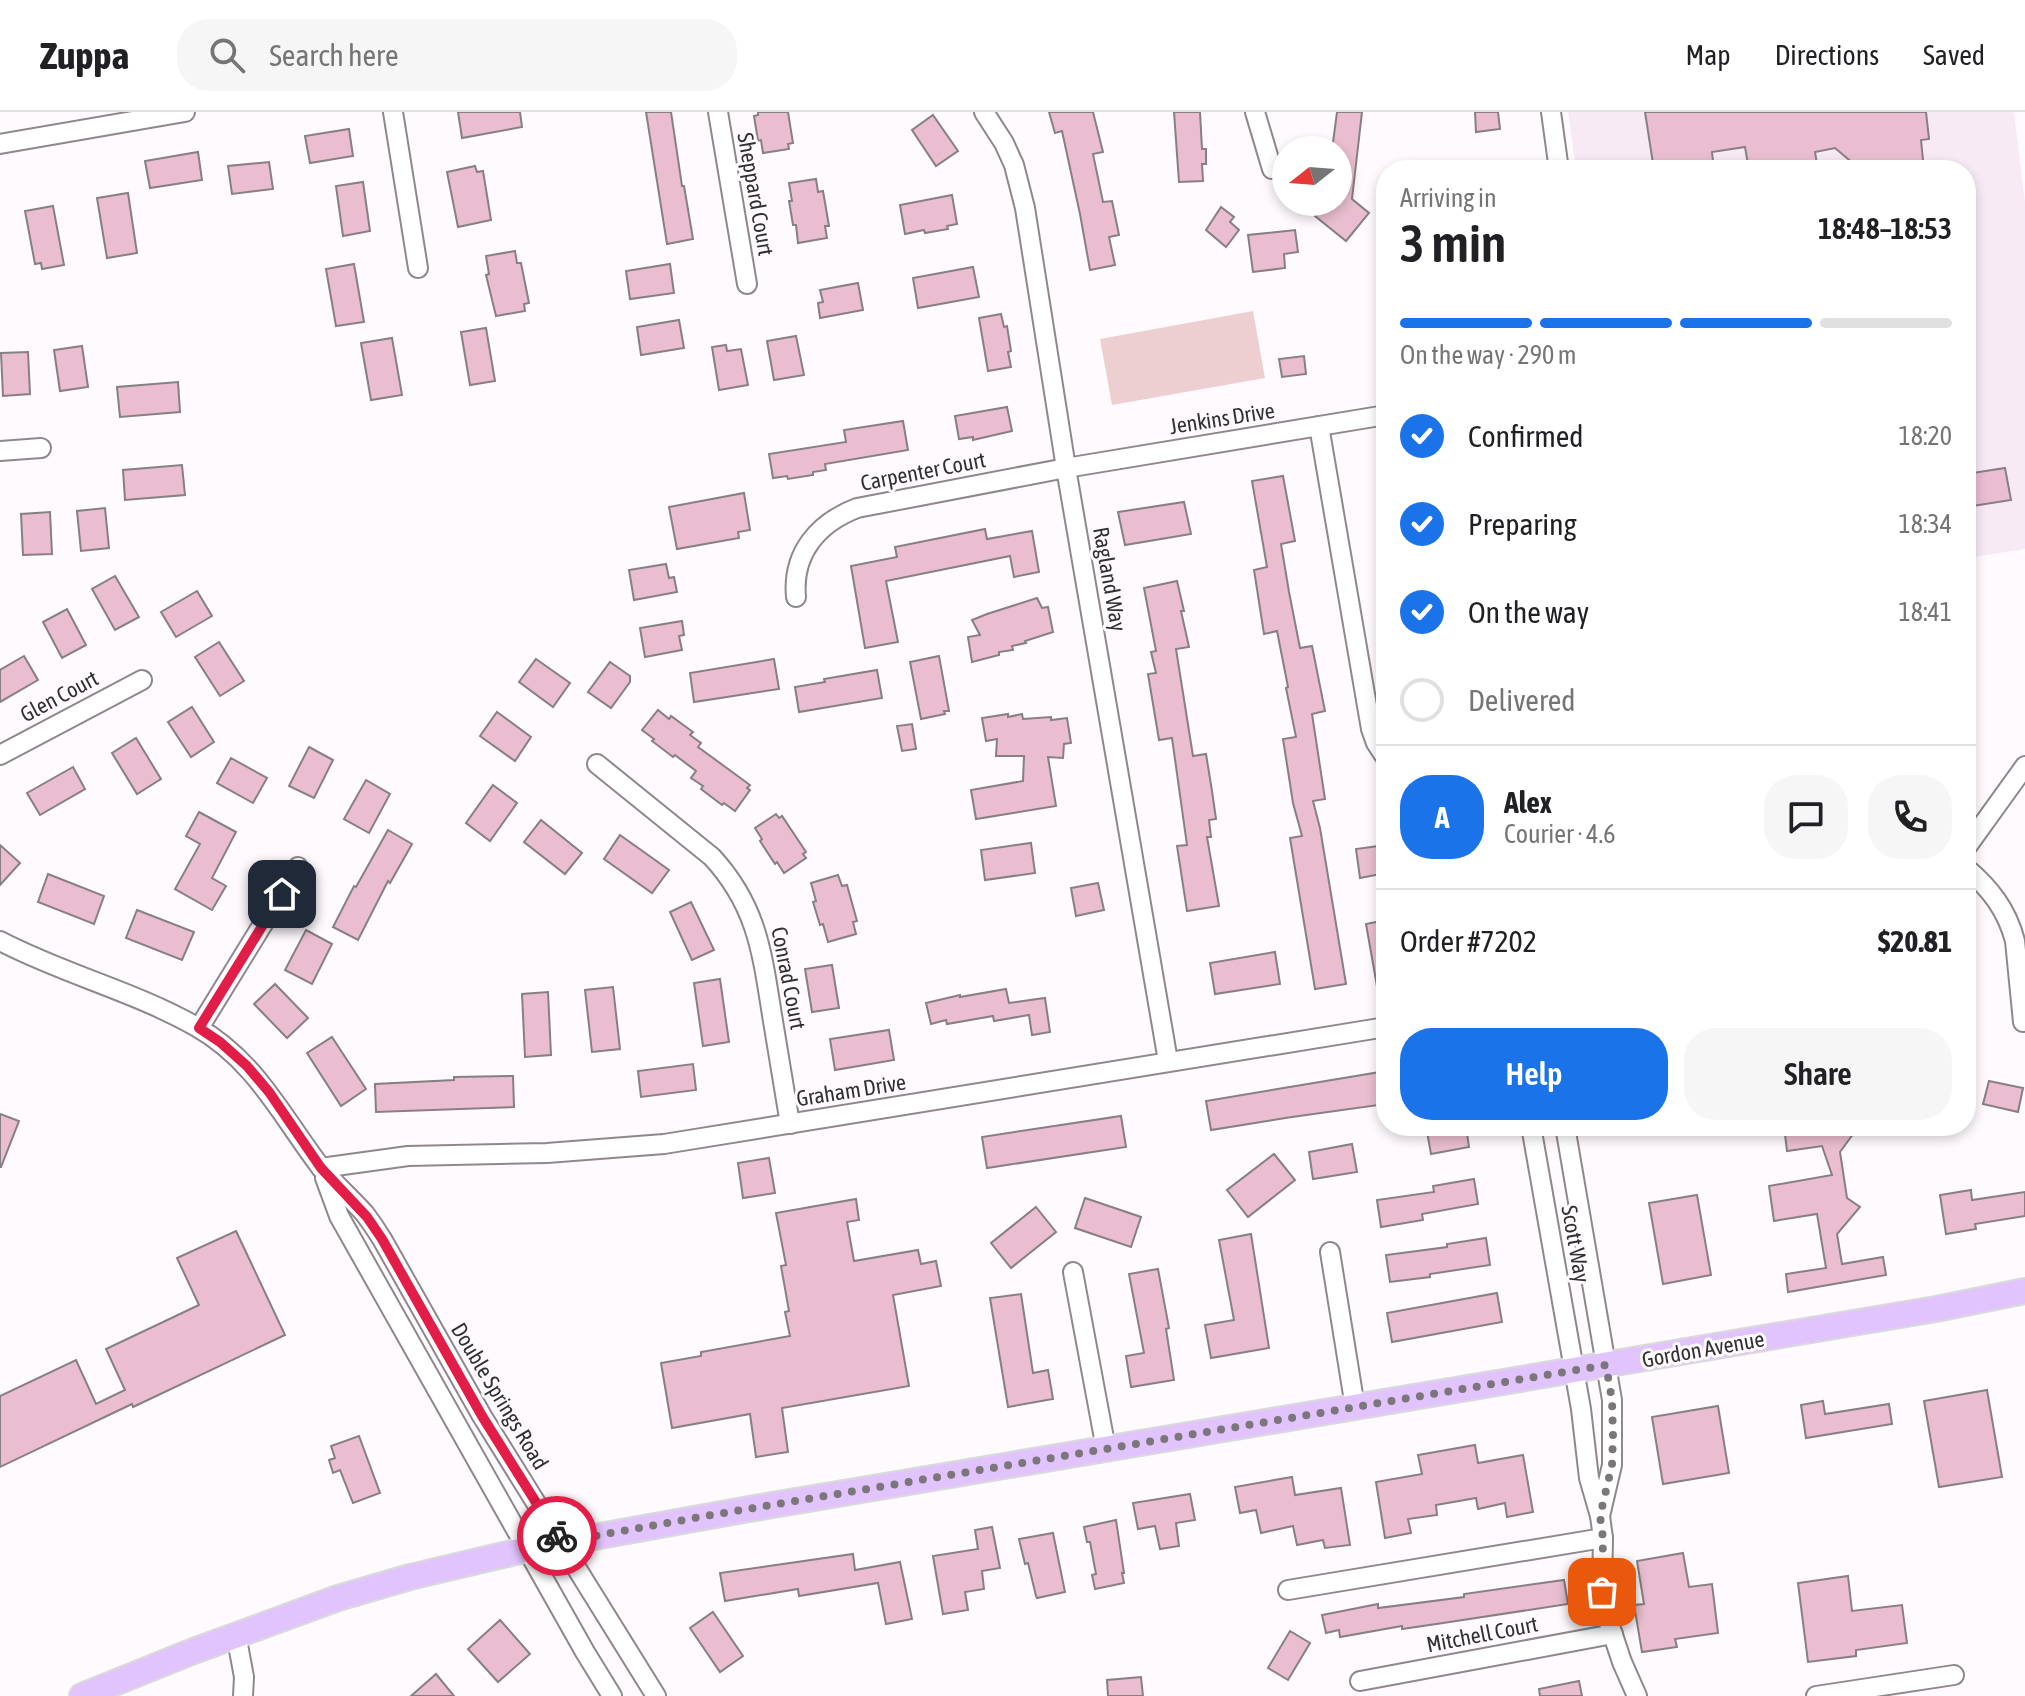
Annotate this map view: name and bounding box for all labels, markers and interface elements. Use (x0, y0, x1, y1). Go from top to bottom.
search box (177, 19, 737, 91)
icon: search (205, 33, 249, 77)
text: Zuppa (40, 34, 129, 77)
text: Search here (269, 38, 399, 72)
text: Map (1686, 39, 1731, 71)
text: Directions (1775, 39, 1879, 71)
text: Saved (1923, 39, 1985, 71)
street label: Sheppard Court (732, 130, 780, 258)
north arrow (1272, 136, 1352, 216)
map controls (1272, 136, 1352, 216)
text: Arriving in (1400, 183, 1497, 213)
text: 18:48–18:53 (1818, 211, 1952, 245)
text: 3 min (1400, 213, 1506, 273)
text: On the way · 290 m (1400, 340, 1577, 370)
street label: Jenkins Drive (1168, 397, 1276, 439)
icon: check (1400, 414, 1444, 458)
text: Confirmed (1468, 419, 1583, 453)
text: 18:20 (1898, 421, 1952, 451)
street label: Carpenter Court (858, 446, 988, 496)
icon: check (1400, 502, 1444, 546)
text: Preparing (1468, 507, 1577, 541)
text: 18:34 (1898, 509, 1952, 539)
street label: Ragland Way (1088, 525, 1132, 633)
icon: check (1400, 590, 1444, 634)
text: On the way (1468, 595, 1589, 629)
text: 18:41 (1898, 597, 1952, 627)
street label: Glen Court (16, 665, 102, 727)
text: Delivered (1468, 683, 1576, 717)
button: chat (1764, 775, 1848, 859)
button: phone (1868, 775, 1952, 859)
text: Alex (1504, 785, 1552, 819)
text: A (1435, 800, 1449, 834)
text: Courier · 4.6 (1504, 819, 1615, 849)
pin (248, 860, 316, 928)
icon: home (260, 872, 304, 916)
street label: Conrad Court (766, 924, 812, 1032)
text: Order #7202 (1400, 924, 1537, 958)
text: $20.81 (1878, 924, 1952, 958)
button: Help (1400, 1028, 1668, 1120)
button: Share (1684, 1028, 1952, 1120)
street label: Graham Drive (794, 1069, 908, 1111)
street label: Scott Way (1556, 1203, 1596, 1285)
street label: Double Springs Road (446, 1318, 554, 1474)
street label: Gordon Avenue (1640, 1325, 1766, 1373)
courier (517, 1496, 597, 1576)
icon: bike (535, 1514, 579, 1558)
pin (1568, 1558, 1636, 1626)
icon: bag (1580, 1570, 1624, 1614)
street label: Mitchell Court (1424, 1610, 1540, 1658)

